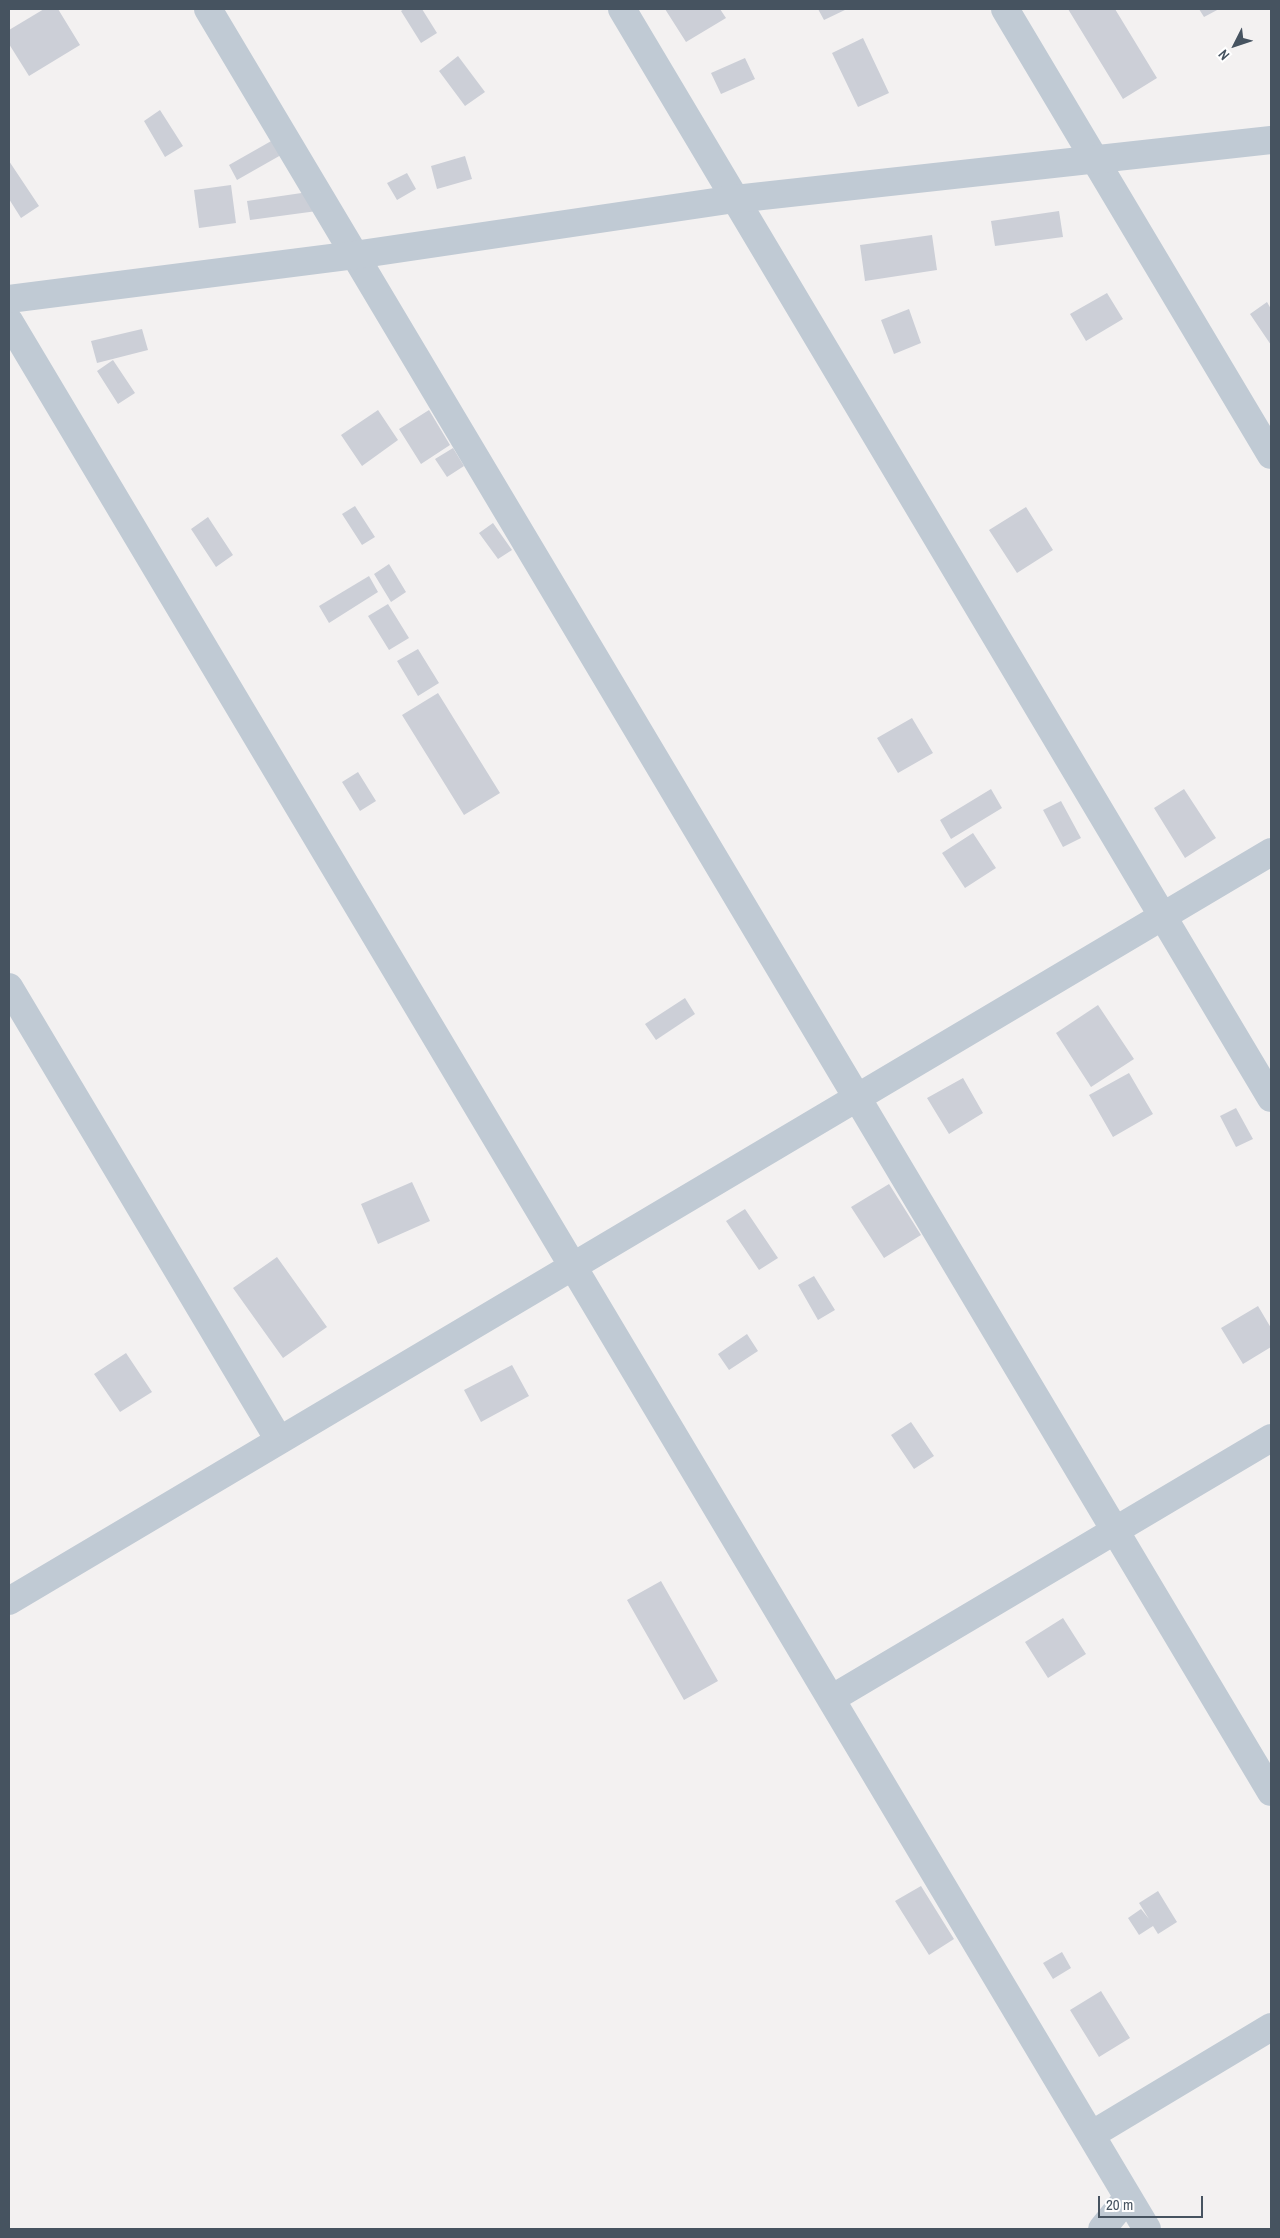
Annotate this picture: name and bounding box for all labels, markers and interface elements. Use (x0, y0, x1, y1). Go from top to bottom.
north arrow (1210, 20, 1260, 70)
text: N (1214, 46, 1233, 64)
scale bar (1100, 2186, 1205, 2218)
text: 20 m (1106, 2194, 1133, 2215)

